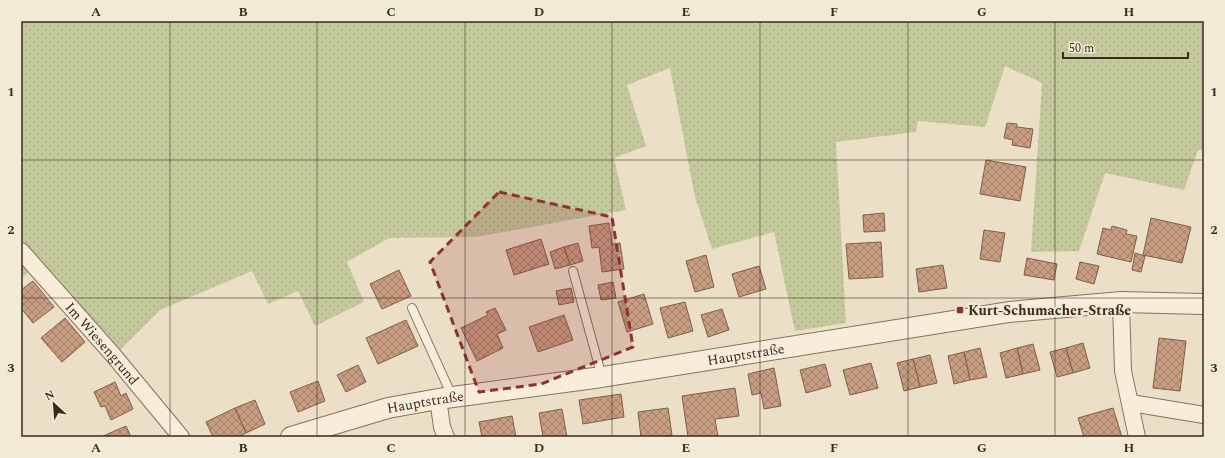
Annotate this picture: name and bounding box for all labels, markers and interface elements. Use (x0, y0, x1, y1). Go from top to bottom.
text: A (91, 2, 101, 22)
text: B (238, 2, 248, 22)
text: C (386, 2, 396, 22)
text: D (534, 2, 544, 22)
text: E (682, 2, 691, 22)
text: F (830, 2, 838, 22)
text: G (977, 2, 987, 22)
text: H (1124, 2, 1135, 22)
scale bar (1063, 34, 1188, 60)
text: 50 m (1069, 39, 1094, 58)
text: 1 (7, 82, 15, 102)
text: 1 (1210, 82, 1218, 102)
text: 2 (7, 220, 15, 240)
text: 2 (1210, 220, 1218, 240)
street label: Im Wiesengrund (60, 298, 144, 390)
place label: Kurt-Schumacher-Straße (968, 300, 1131, 321)
marker: Kurt-Schumacher-Straße (955, 305, 965, 315)
street label: Hauptstraße (706, 338, 786, 371)
text: 3 (7, 358, 15, 378)
text: 3 (1210, 358, 1218, 378)
north arrow (34, 384, 74, 424)
text: N (42, 386, 58, 405)
street label: Hauptstraße (385, 386, 465, 419)
text: A (91, 438, 101, 458)
text: B (238, 438, 248, 458)
text: C (386, 438, 396, 458)
text: D (534, 438, 544, 458)
text: E (682, 438, 691, 458)
text: F (830, 438, 838, 458)
text: G (977, 438, 987, 458)
text: H (1124, 438, 1135, 458)

